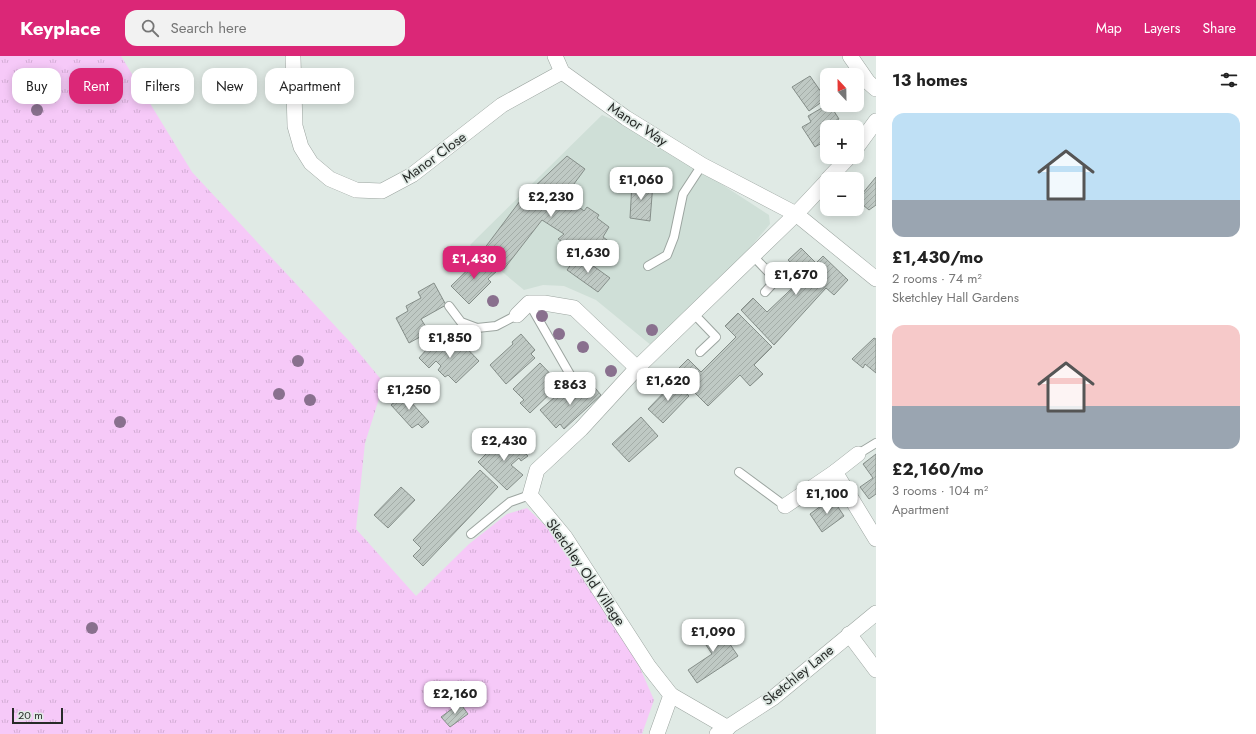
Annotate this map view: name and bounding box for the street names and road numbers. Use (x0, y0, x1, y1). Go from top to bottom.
street label: Manor Way (604, 97, 672, 151)
street label: Manor Close (398, 127, 470, 187)
street label: Sketchley Old Village (542, 514, 630, 630)
street label: Sketchley Lane (758, 640, 838, 710)

